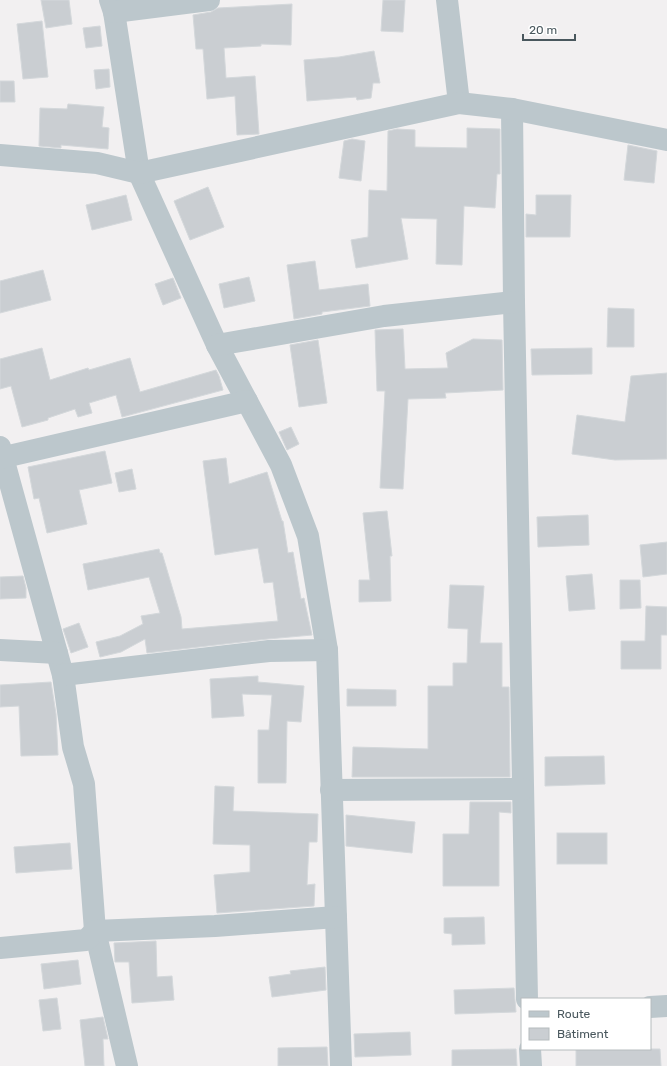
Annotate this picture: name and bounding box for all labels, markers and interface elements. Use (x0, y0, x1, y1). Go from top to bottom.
scale bar (523, 16, 575, 42)
text: 20 m (529, 23, 557, 37)
legend (521, 998, 651, 1050)
text: Route (557, 1007, 591, 1021)
text: Bâtiment (557, 1027, 609, 1041)

